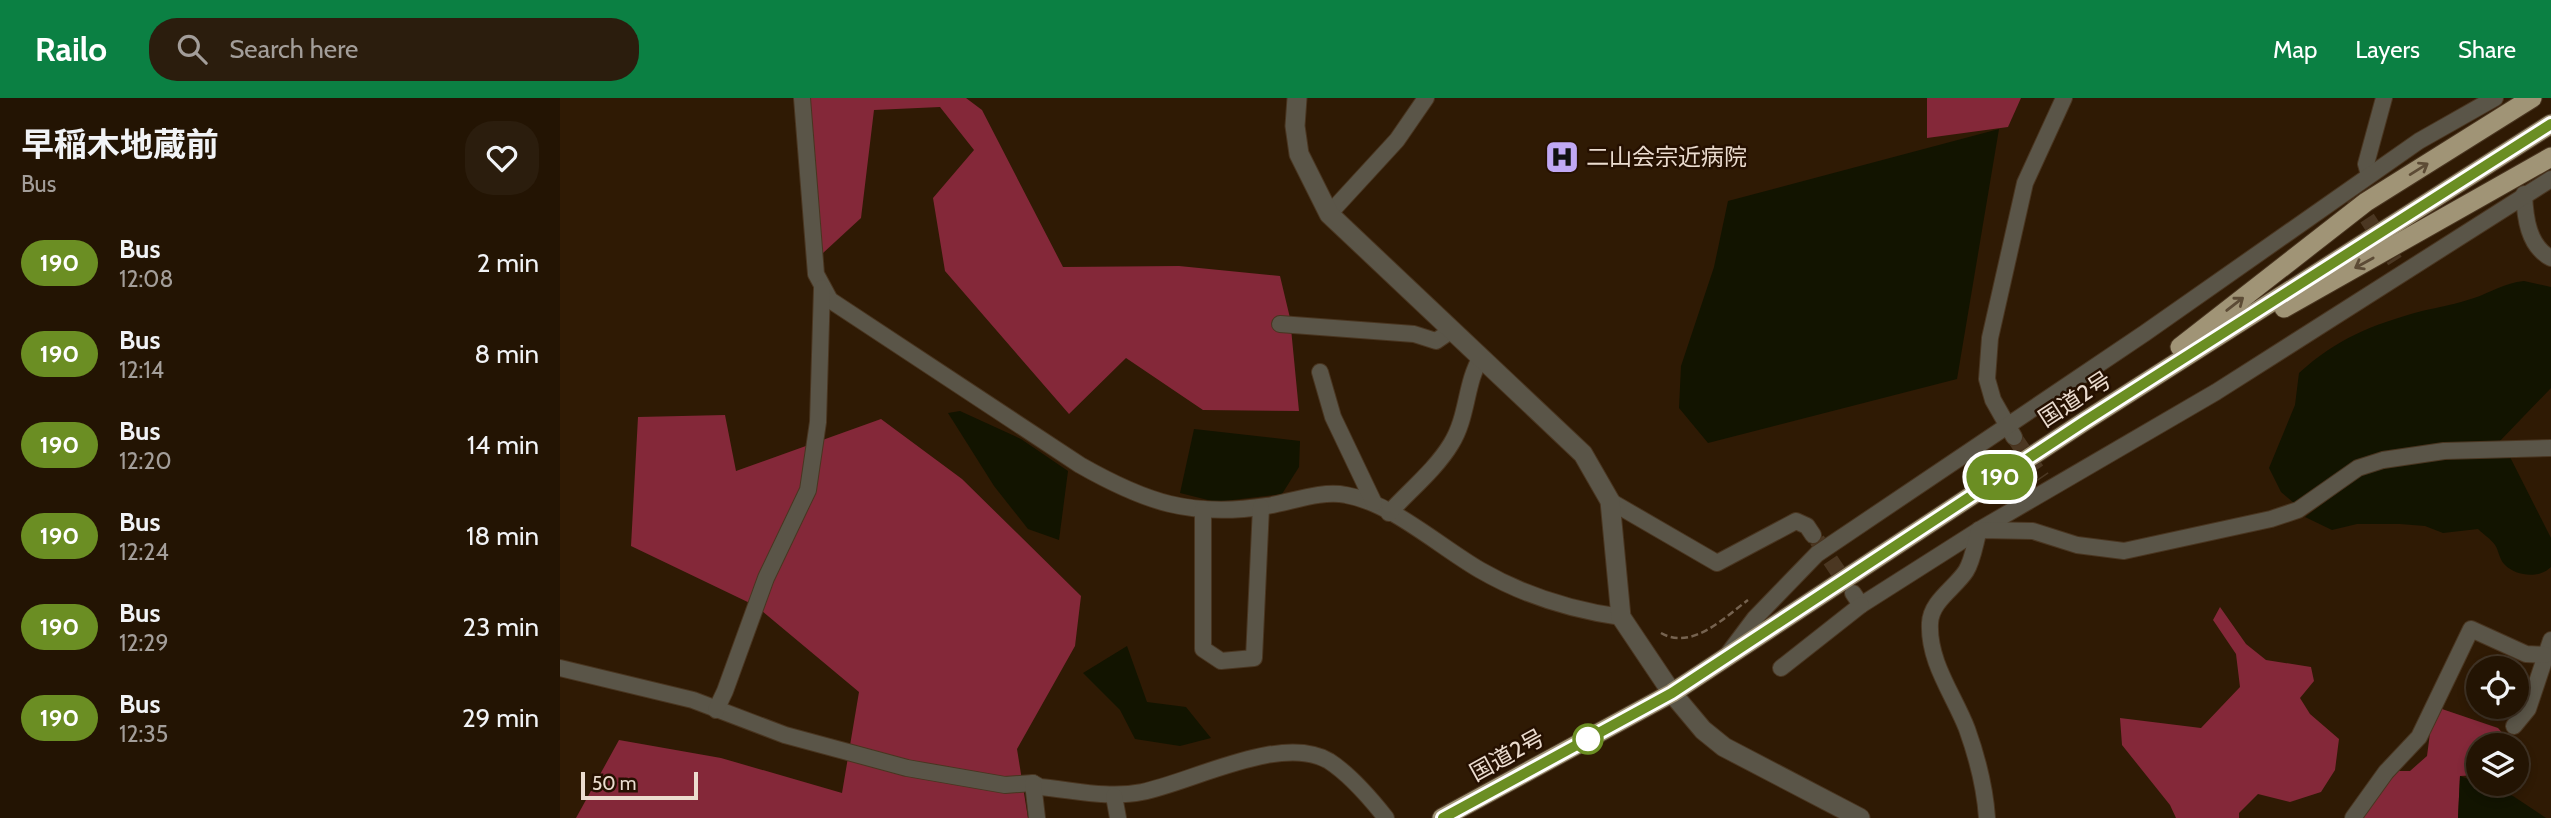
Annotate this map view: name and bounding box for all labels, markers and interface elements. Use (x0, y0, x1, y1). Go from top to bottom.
search box (149, 18, 639, 81)
text: Railo (35, 29, 107, 69)
icon: search (173, 30, 211, 68)
text: Search here (229, 33, 358, 65)
text: Map (2273, 35, 2317, 64)
text: Layers (2355, 35, 2420, 64)
text: Share (2458, 35, 2516, 64)
button: heart (465, 121, 539, 195)
text: 早稲木地蔵前 (21, 124, 219, 164)
hospital icon: 二山会宗近病院 (1543, 138, 1581, 176)
place label: 二山会宗近病院 (1586, 143, 1747, 171)
one-way arrow (2408, 162, 2428, 176)
text: Bus (21, 170, 56, 198)
text: Bus (119, 233, 160, 265)
text: 2 min (477, 247, 539, 279)
text: 190 (40, 248, 79, 277)
one-way arrow (2354, 256, 2374, 270)
text: 12:08 (119, 265, 173, 293)
one-way arrow (2226, 296, 2244, 311)
text: Bus (119, 324, 160, 356)
text: 8 min (475, 338, 539, 370)
text: 190 (40, 339, 79, 368)
text: 12:14 (119, 356, 164, 384)
street label: 国道2号 (2033, 365, 2117, 433)
text: Bus (119, 415, 160, 447)
text: 14 min (467, 429, 539, 461)
text: 190 (40, 430, 79, 459)
text: 12:20 (119, 447, 171, 475)
line badge: 190 (1960, 454, 2040, 500)
text: 190 (1980, 462, 2020, 491)
text: Bus (119, 506, 160, 538)
text: 18 min (466, 520, 539, 552)
text: 190 (40, 521, 79, 550)
text: 12:24 (119, 538, 169, 566)
text: Bus (119, 597, 160, 629)
text: 23 min (463, 611, 539, 643)
text: 190 (40, 612, 79, 641)
text: 12:29 (119, 629, 168, 657)
map controls (2466, 656, 2529, 796)
button: locate (2466, 656, 2529, 719)
text: Bus (119, 688, 160, 720)
text: 29 min (462, 702, 539, 734)
text: 190 (40, 703, 79, 732)
text: 12:35 (119, 720, 168, 748)
street label: 国道2号 (1465, 723, 1549, 787)
unlabelled marker (1573, 724, 1603, 754)
button: layers (2466, 733, 2529, 796)
scale bar (581, 769, 698, 801)
text: 50 m (592, 772, 636, 795)

